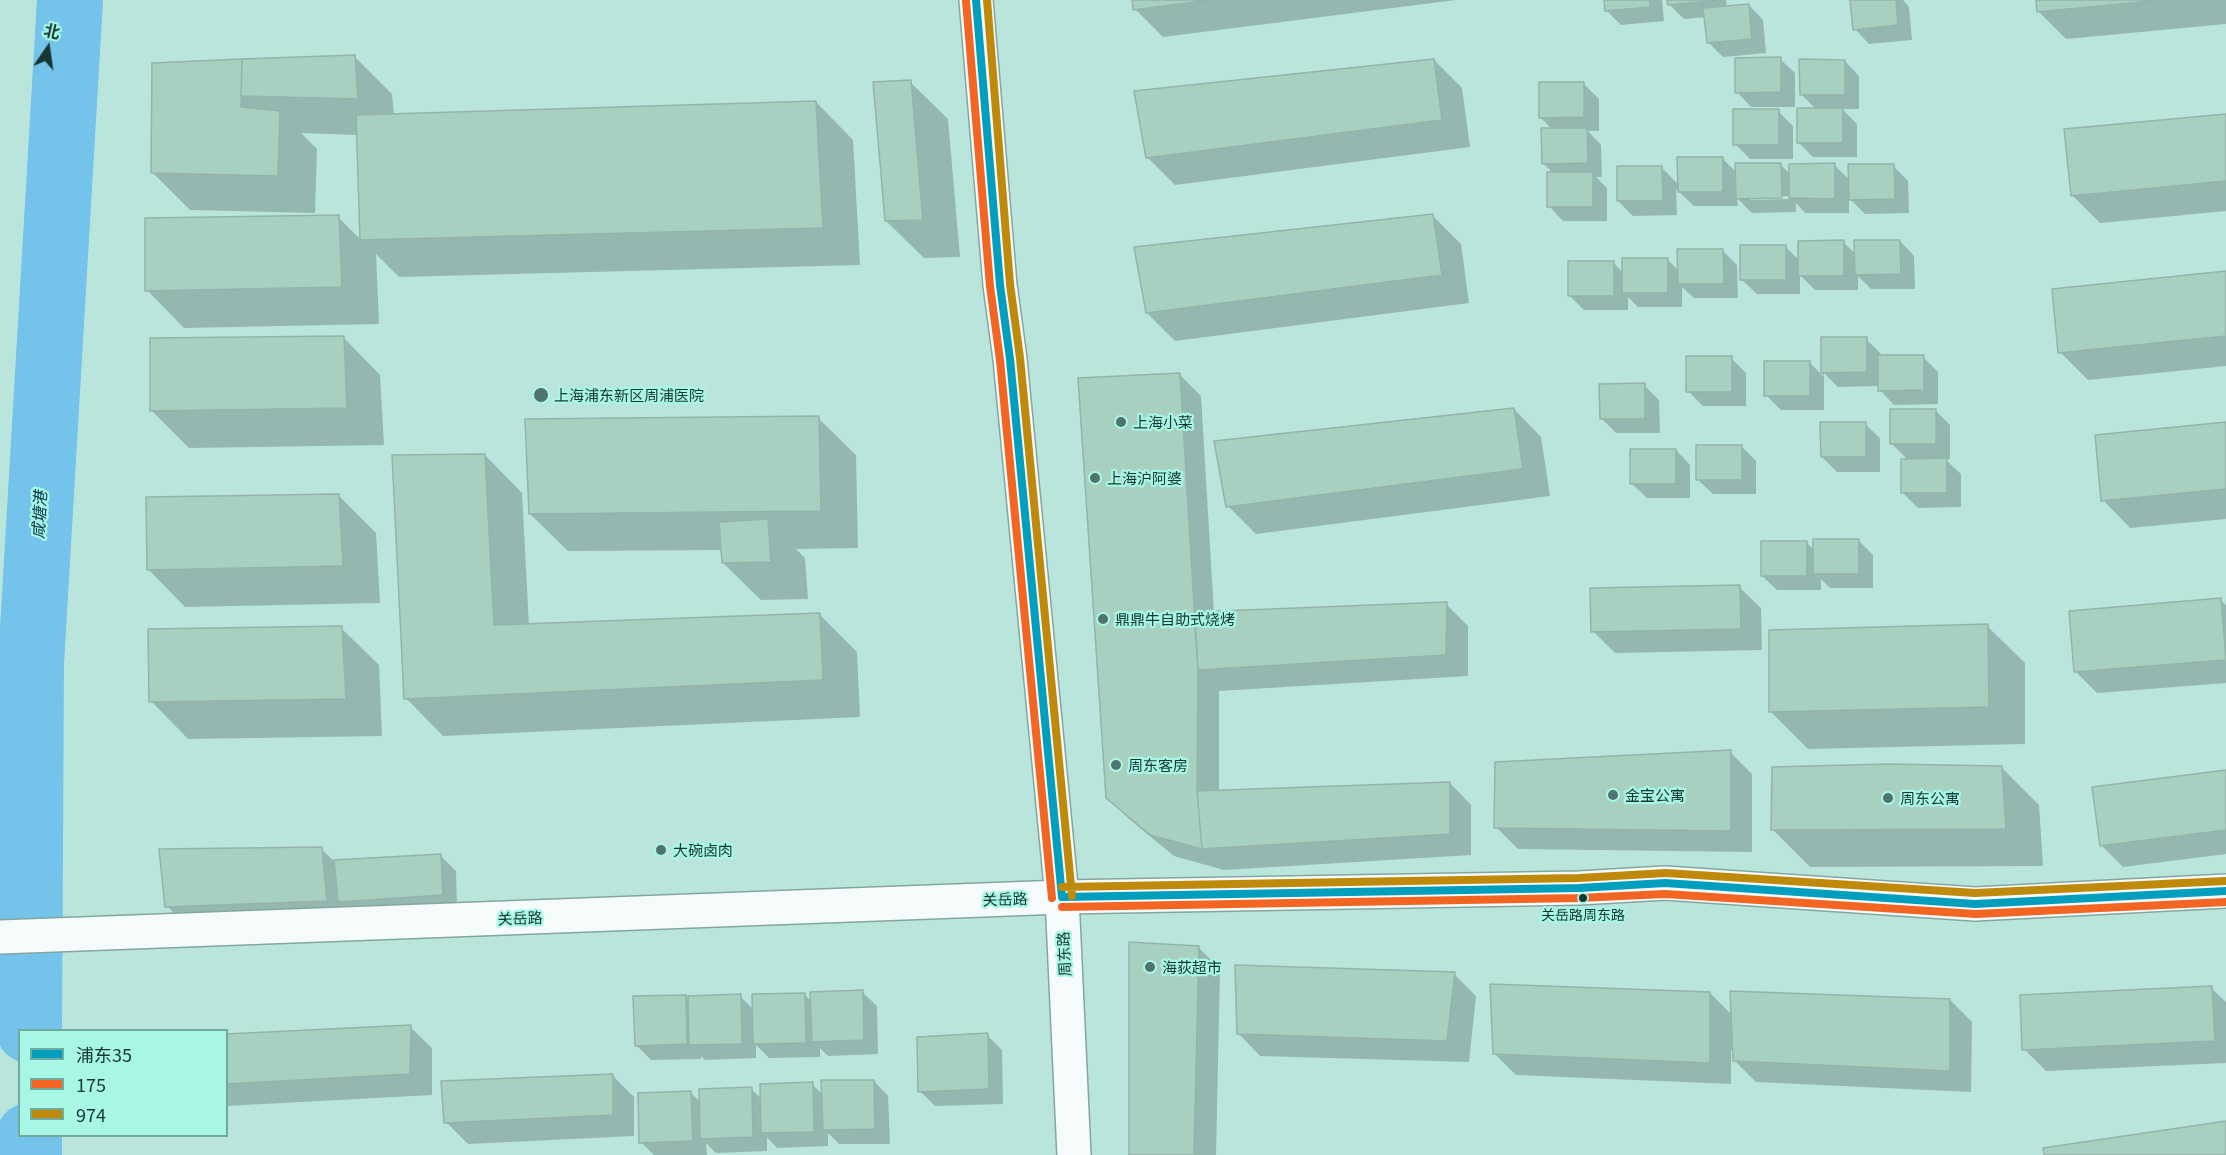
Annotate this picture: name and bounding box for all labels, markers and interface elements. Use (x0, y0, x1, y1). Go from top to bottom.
text: 北 (42, 17, 63, 44)
north arrow (18, 18, 78, 78)
marker: 上海浦东新区周浦医院 (532, 386, 550, 404)
place label: 上海浦东新区周浦医院 (554, 386, 704, 404)
place label: 上海小菜 (1133, 413, 1193, 431)
marker: 上海小菜 (1114, 415, 1128, 429)
place label: 上海沪阿婆 (1107, 469, 1182, 487)
marker: 上海沪阿婆 (1088, 471, 1102, 485)
water label: 咸塘港 (28, 491, 50, 539)
place label: 鼎鼎牛自助式烧烤 (1115, 610, 1235, 628)
marker: 鼎鼎牛自助式烧烤 (1096, 612, 1110, 626)
place label: 周东客房 (1128, 756, 1188, 774)
marker: 周东客房 (1109, 758, 1123, 772)
place label: 金宝公寓 (1625, 786, 1685, 804)
marker: 金宝公寓 (1606, 788, 1620, 802)
place label: 周东公寓 (1900, 789, 1960, 807)
marker: 周东公寓 (1881, 791, 1895, 805)
place label: 大碗卤肉 (673, 841, 733, 859)
marker: 大碗卤肉 (654, 843, 668, 857)
street label: 关岳路 (982, 889, 1028, 909)
marker: 关岳路周东路 (1577, 892, 1589, 904)
place label: 关岳路周东路 (1541, 907, 1625, 923)
street label: 关岳路 (497, 908, 543, 928)
street label: 周东路 (1054, 931, 1074, 977)
place label: 海荻超市 (1162, 958, 1222, 976)
marker: 海荻超市 (1143, 960, 1157, 974)
legend (18, 1029, 228, 1137)
text: 浦东35 (76, 1041, 132, 1067)
text: 175 (76, 1071, 106, 1097)
text: 974 (76, 1101, 106, 1127)

